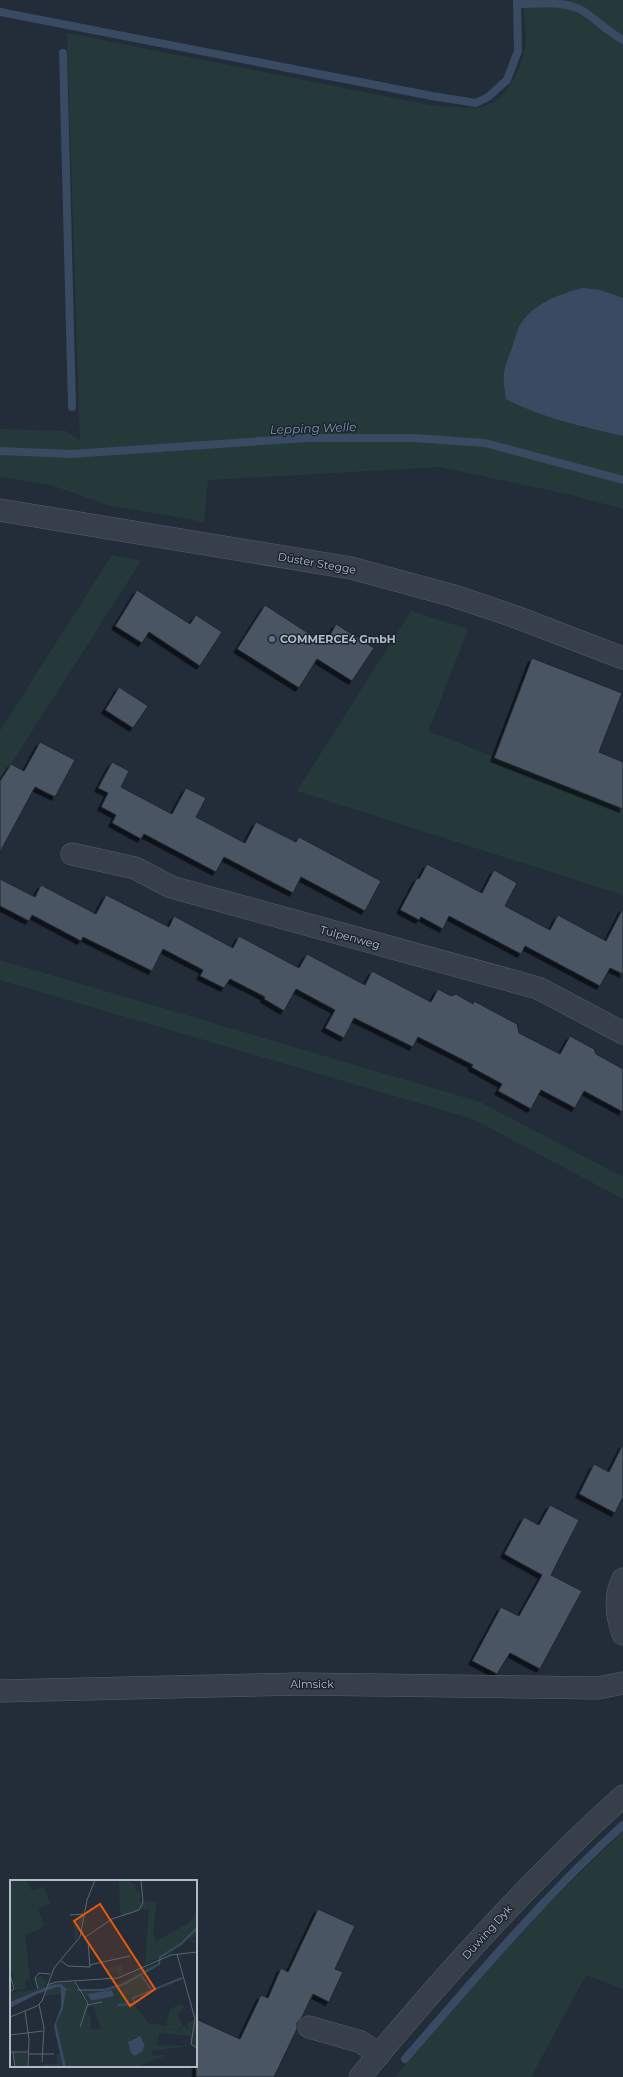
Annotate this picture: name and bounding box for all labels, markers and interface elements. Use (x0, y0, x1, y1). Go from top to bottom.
water label: Lepping Welle (269, 419, 357, 437)
street label: Düster Stegge (277, 549, 358, 577)
place label: COMMERCE4 GmbH (280, 632, 396, 646)
marker: COMMERCE4 GmbH (267, 634, 277, 644)
street label: Tulpenweg (318, 922, 382, 952)
street label: Almsick (290, 1677, 334, 1691)
inset map (10, 1880, 197, 2067)
street label: Düwing Dyk (459, 1902, 515, 1962)

